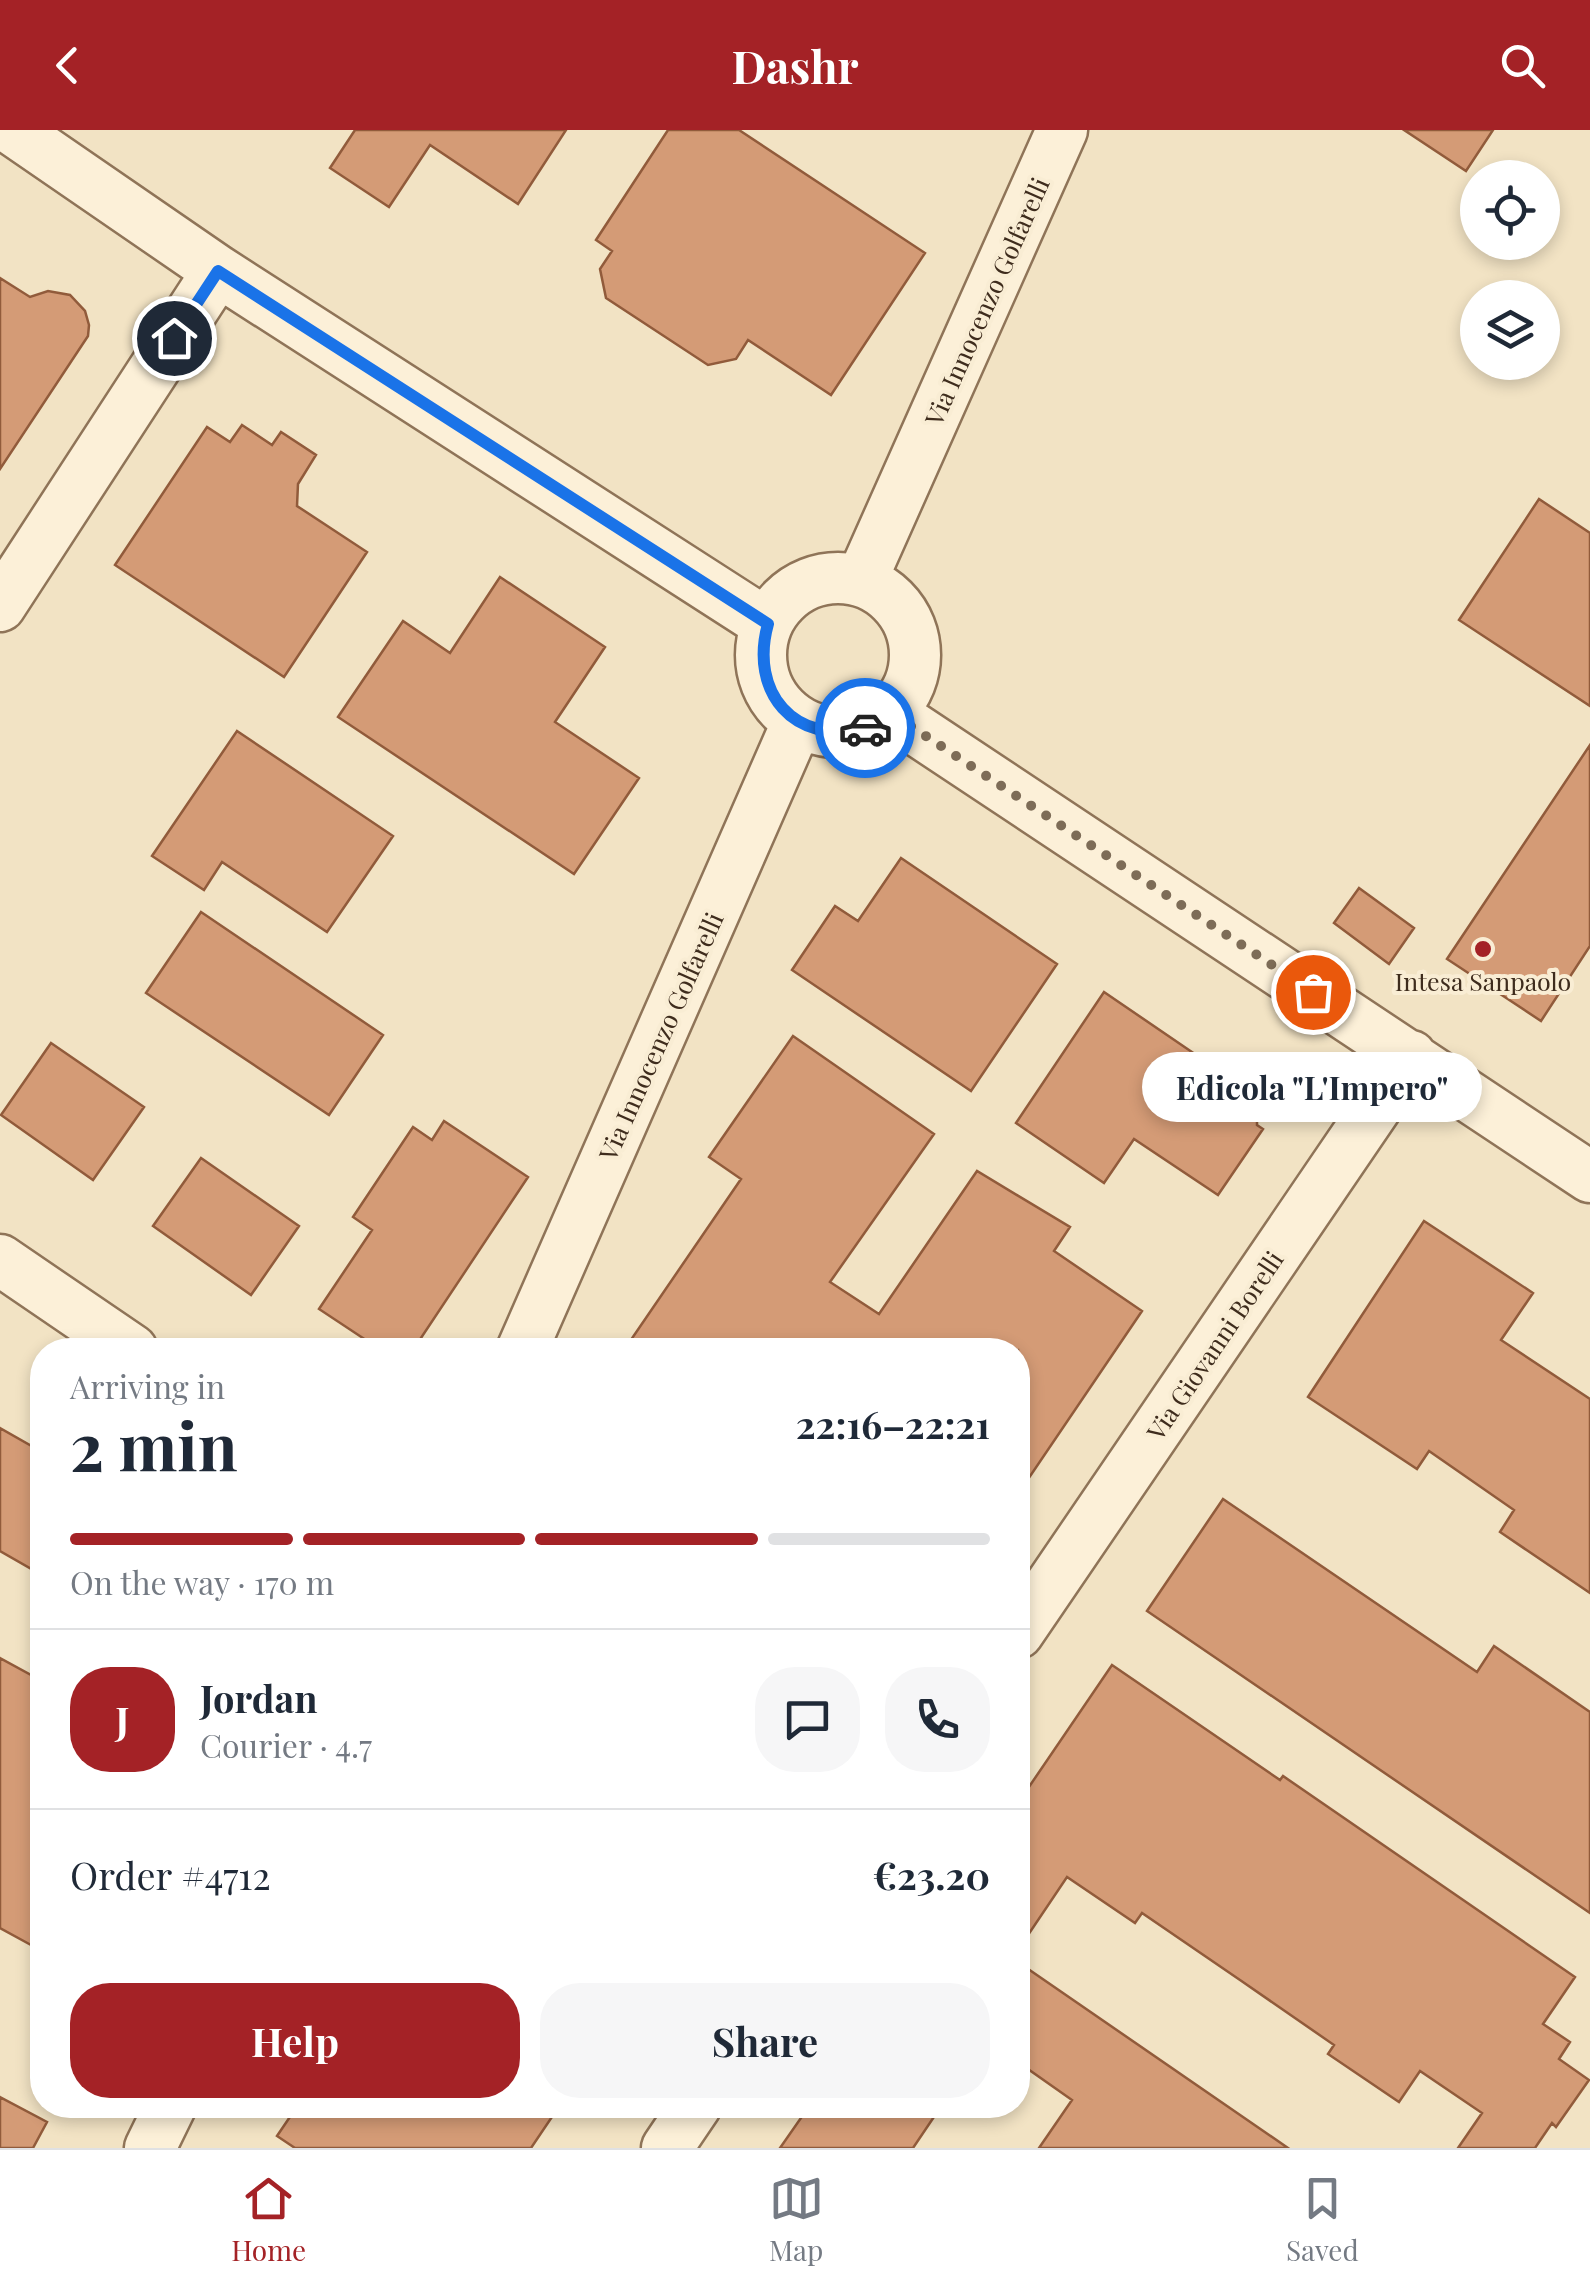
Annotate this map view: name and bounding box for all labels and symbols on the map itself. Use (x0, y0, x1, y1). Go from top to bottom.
street label: Via Innocenzo Golfarelli (916, 172, 1056, 431)
pin (132, 296, 217, 381)
courier (815, 678, 915, 778)
street label: Via Innocenzo Golfarelli (590, 907, 730, 1166)
marker: Intesa Sanpaolo (1472, 938, 1494, 960)
pin (1271, 950, 1356, 1035)
place label: Intesa Sanpaolo (1395, 964, 1571, 997)
callout: Edicola "L'Impero" (1143, 1052, 1483, 1122)
street label: Via Giovanni Borelli (1138, 1244, 1290, 1447)

